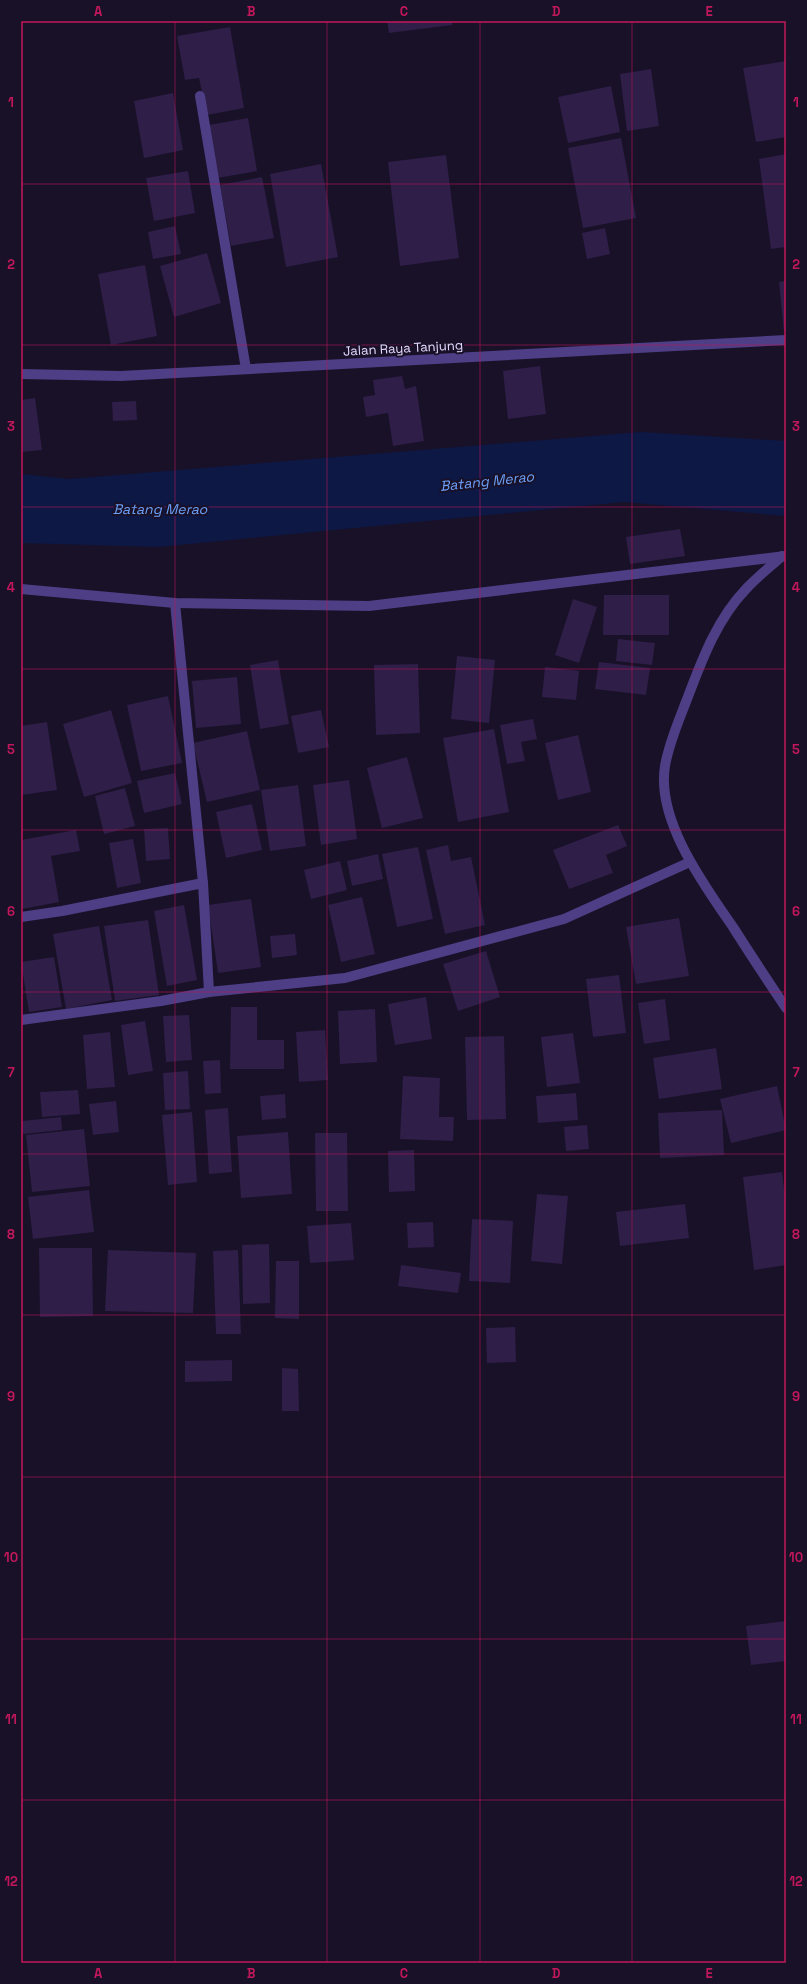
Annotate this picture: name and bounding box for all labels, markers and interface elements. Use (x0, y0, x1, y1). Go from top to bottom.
text: A (94, 3, 103, 20)
text: B (247, 3, 256, 20)
text: C (400, 3, 408, 20)
text: D (552, 3, 561, 20)
text: E (705, 3, 713, 20)
text: 1 (8, 94, 14, 111)
text: 1 (793, 94, 799, 111)
text: 2 (7, 256, 15, 273)
text: 2 (792, 256, 800, 273)
street label: Jalan Raya Tanjung (343, 336, 463, 360)
text: 3 (7, 418, 15, 435)
text: 3 (792, 418, 800, 435)
water label: Batang Merao (439, 467, 535, 495)
water label: Batang Merao (113, 500, 208, 518)
text: 4 (7, 579, 15, 596)
text: 4 (792, 579, 800, 596)
text: 5 (7, 741, 15, 758)
text: 5 (792, 741, 800, 758)
text: 6 (7, 903, 15, 920)
text: 6 (792, 903, 800, 920)
text: 7 (7, 1064, 15, 1081)
text: 7 (792, 1064, 800, 1081)
text: 8 (7, 1226, 15, 1243)
text: 8 (792, 1226, 800, 1243)
text: 9 (7, 1388, 15, 1405)
text: 9 (792, 1388, 800, 1405)
text: 10 (4, 1549, 18, 1566)
text: 10 (789, 1549, 803, 1566)
text: 11 (5, 1711, 17, 1728)
text: 11 (790, 1711, 802, 1728)
text: 12 (4, 1873, 18, 1890)
text: 12 (789, 1873, 803, 1890)
text: A (94, 1965, 103, 1982)
text: B (247, 1965, 256, 1982)
text: C (400, 1965, 408, 1982)
text: D (552, 1965, 561, 1982)
text: E (705, 1965, 713, 1982)

